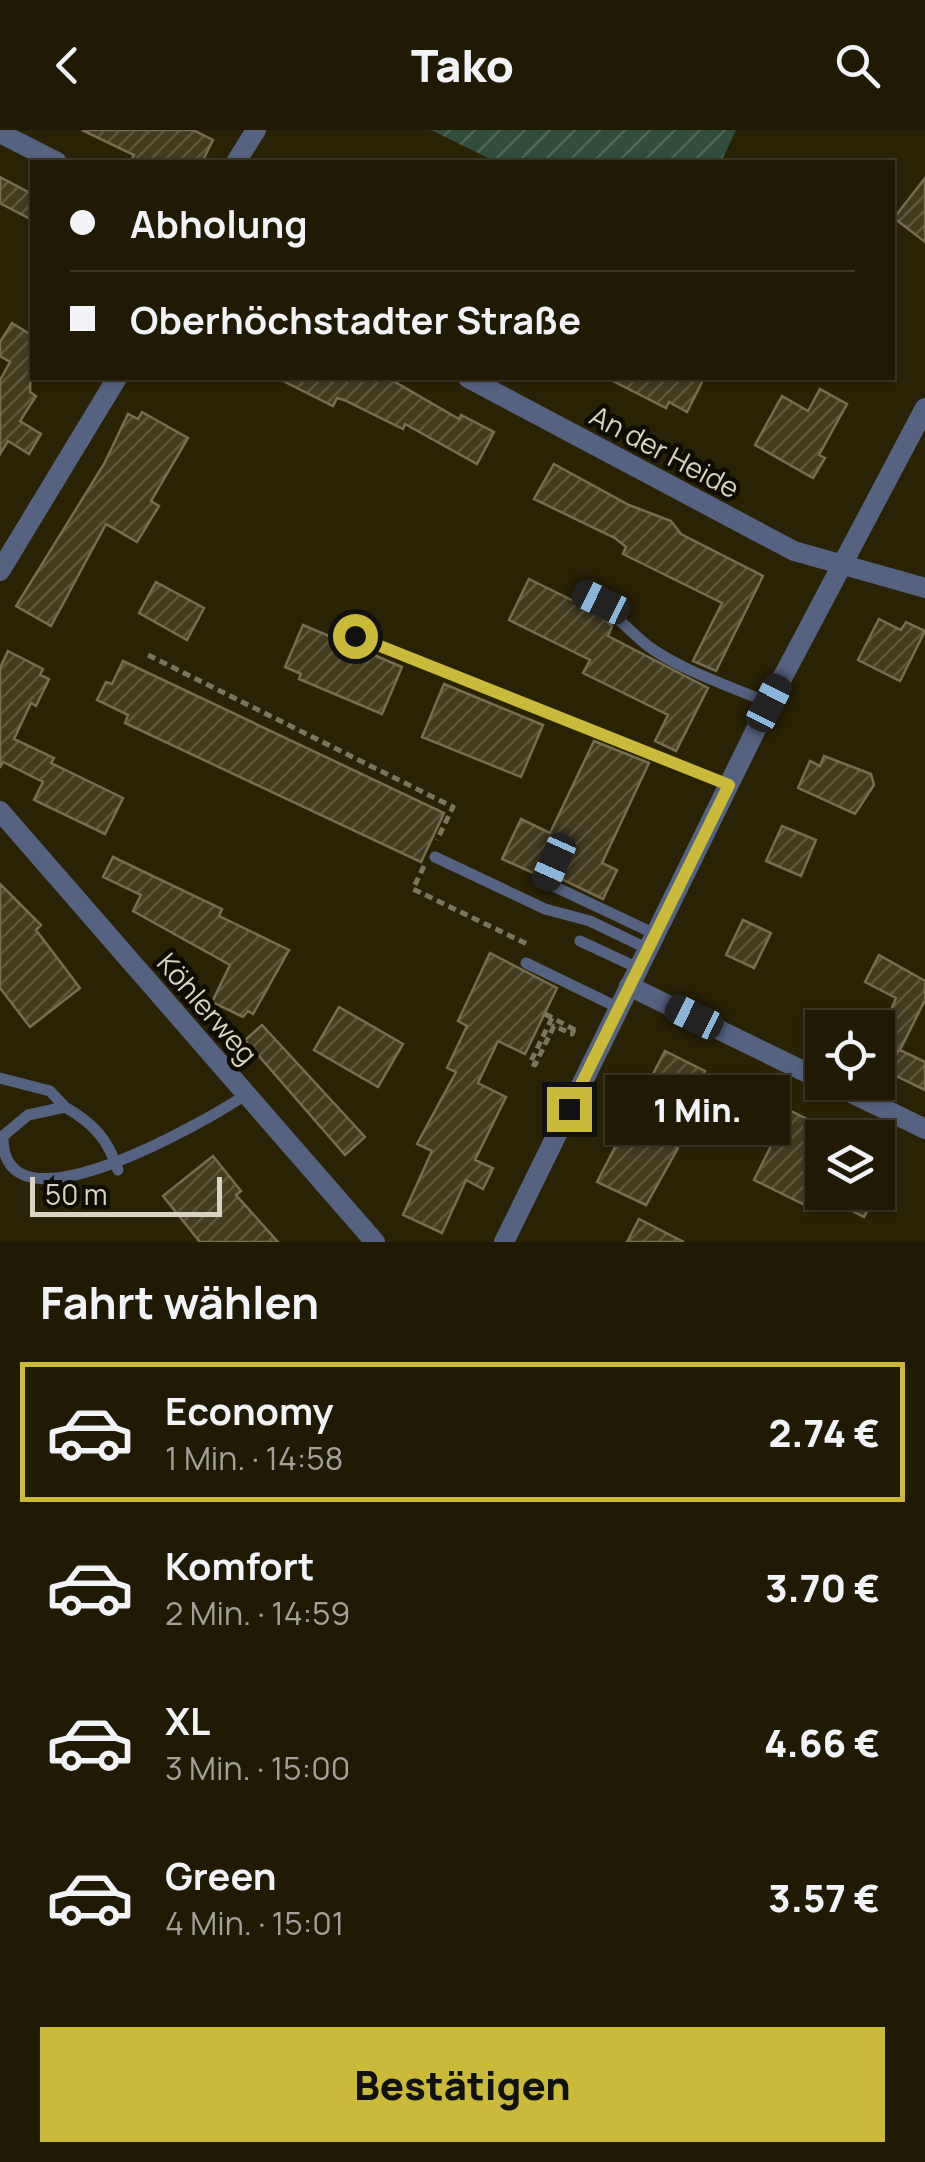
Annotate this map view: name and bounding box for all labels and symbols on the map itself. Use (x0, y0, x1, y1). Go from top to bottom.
street label: An der Heide (584, 396, 746, 506)
car (567, 575, 635, 629)
route start (333, 614, 378, 659)
car (742, 669, 796, 737)
car (528, 828, 580, 896)
street label: Köhlerweg (149, 944, 267, 1072)
car (660, 990, 728, 1044)
callout: 1 Min. (604, 1074, 789, 1144)
route end (547, 1087, 592, 1132)
scale bar (30, 1172, 222, 1216)

